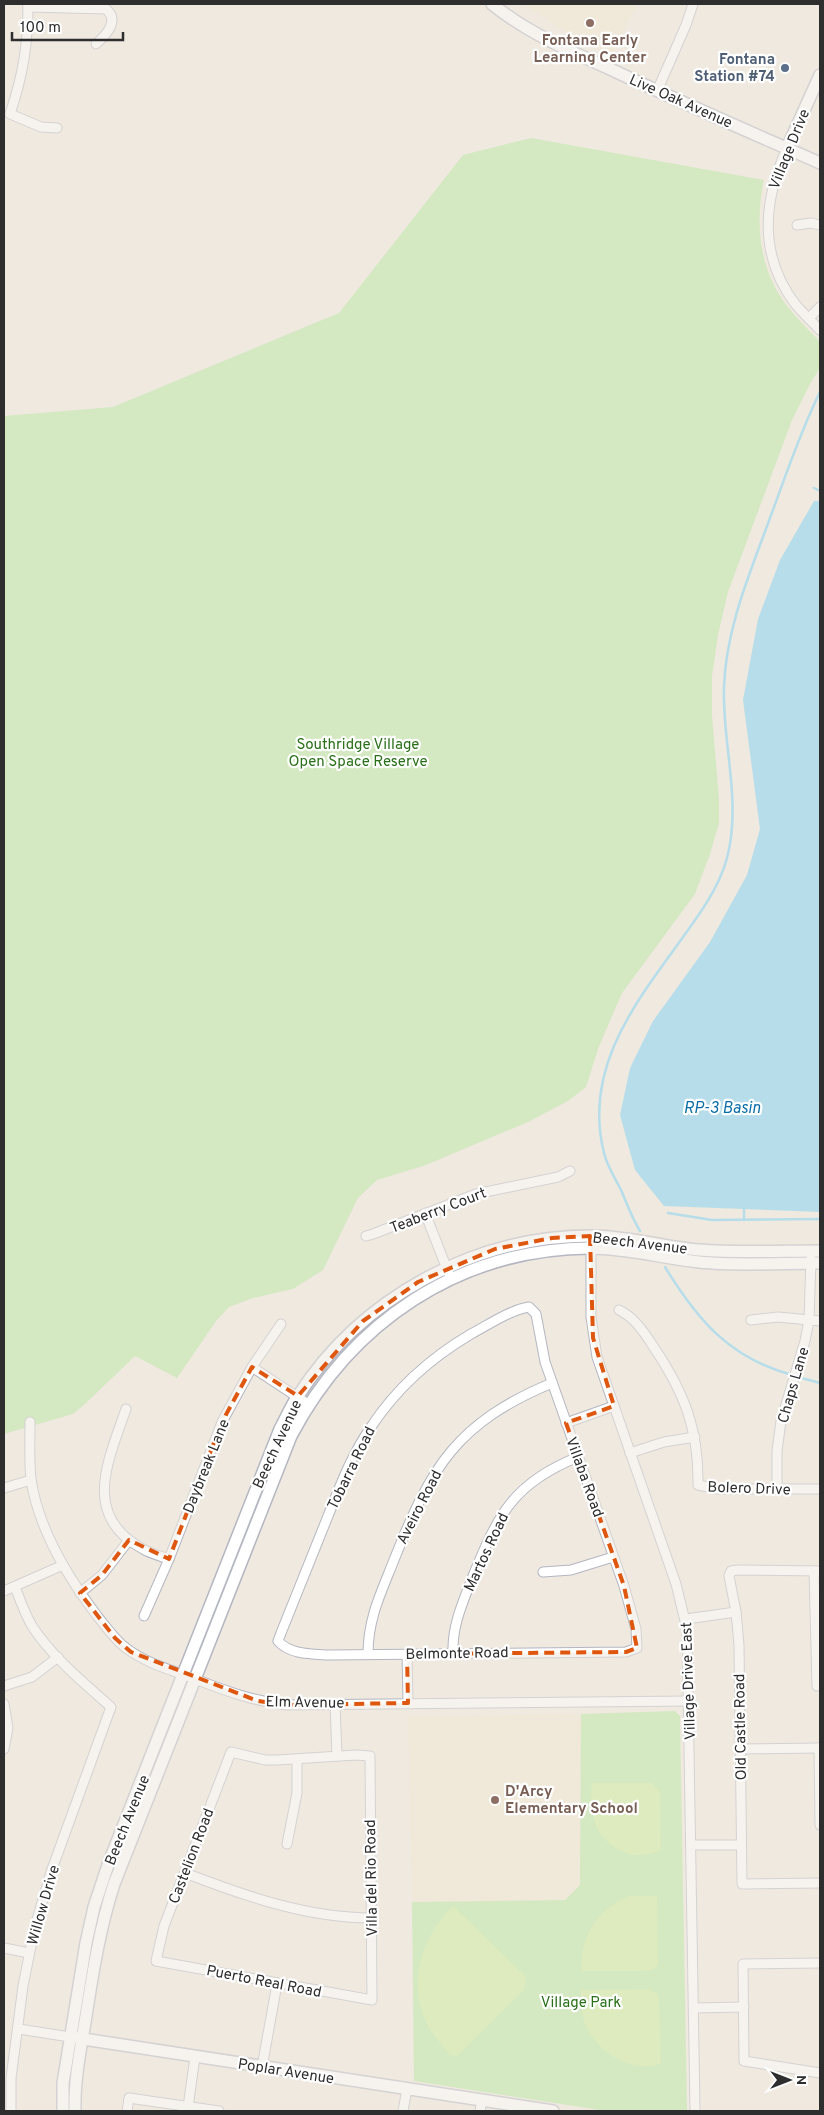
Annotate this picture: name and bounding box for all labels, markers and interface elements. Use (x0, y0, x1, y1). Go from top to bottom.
scale bar (12, 10, 124, 42)
marker: Fontana Early Learning Center (584, 17, 596, 29)
text: 100 m (20, 19, 61, 38)
place label: Fontana Early Learning Center (534, 32, 647, 68)
place label: Fontana Station #74 (694, 51, 775, 87)
marker: Fontana Station #74 (779, 62, 791, 74)
street label: Live Oak Avenue (626, 71, 735, 134)
street label: Village Drive (766, 107, 815, 193)
park label: Southridge Village Open Space Reserve (288, 736, 428, 772)
water label: RP-3 Basin (683, 1099, 761, 1119)
street label: Teaberry Court (388, 1184, 489, 1239)
street label: Beech Avenue (591, 1229, 688, 1260)
street label: Chaps Lane (775, 1345, 814, 1426)
street label: Beech Avenue (250, 1397, 307, 1492)
street label: Daybreak Lane (180, 1417, 235, 1517)
street label: Tobarra Road (324, 1424, 381, 1513)
street label: Villaba Road (560, 1435, 607, 1520)
street label: Aveiro Road (393, 1467, 447, 1548)
street label: Bolero Drive (707, 1479, 791, 1500)
street label: Martos Road (461, 1510, 514, 1595)
street label: Village Drive East (678, 1622, 701, 1740)
street label: Belmonte Road (405, 1644, 509, 1665)
street label: Old Castle Road (731, 1673, 752, 1781)
street label: Elm Avenue (265, 1693, 344, 1714)
street label: Beech Avenue (102, 1773, 155, 1868)
place label: D'Arcy Elementary School (505, 1783, 638, 1819)
marker: D'Arcy Elementary School (489, 1794, 501, 1806)
street label: Castelion Road (165, 1806, 219, 1907)
street label: Villa del Rio Road (362, 1819, 383, 1937)
street label: Willow Drive (24, 1863, 65, 1948)
street label: Puerto Real Road (204, 1962, 323, 2003)
park label: Village Park (541, 1994, 621, 2013)
street label: Poplar Avenue (236, 2055, 335, 2089)
north arrow (764, 2055, 814, 2105)
text: N (792, 2075, 809, 2085)

